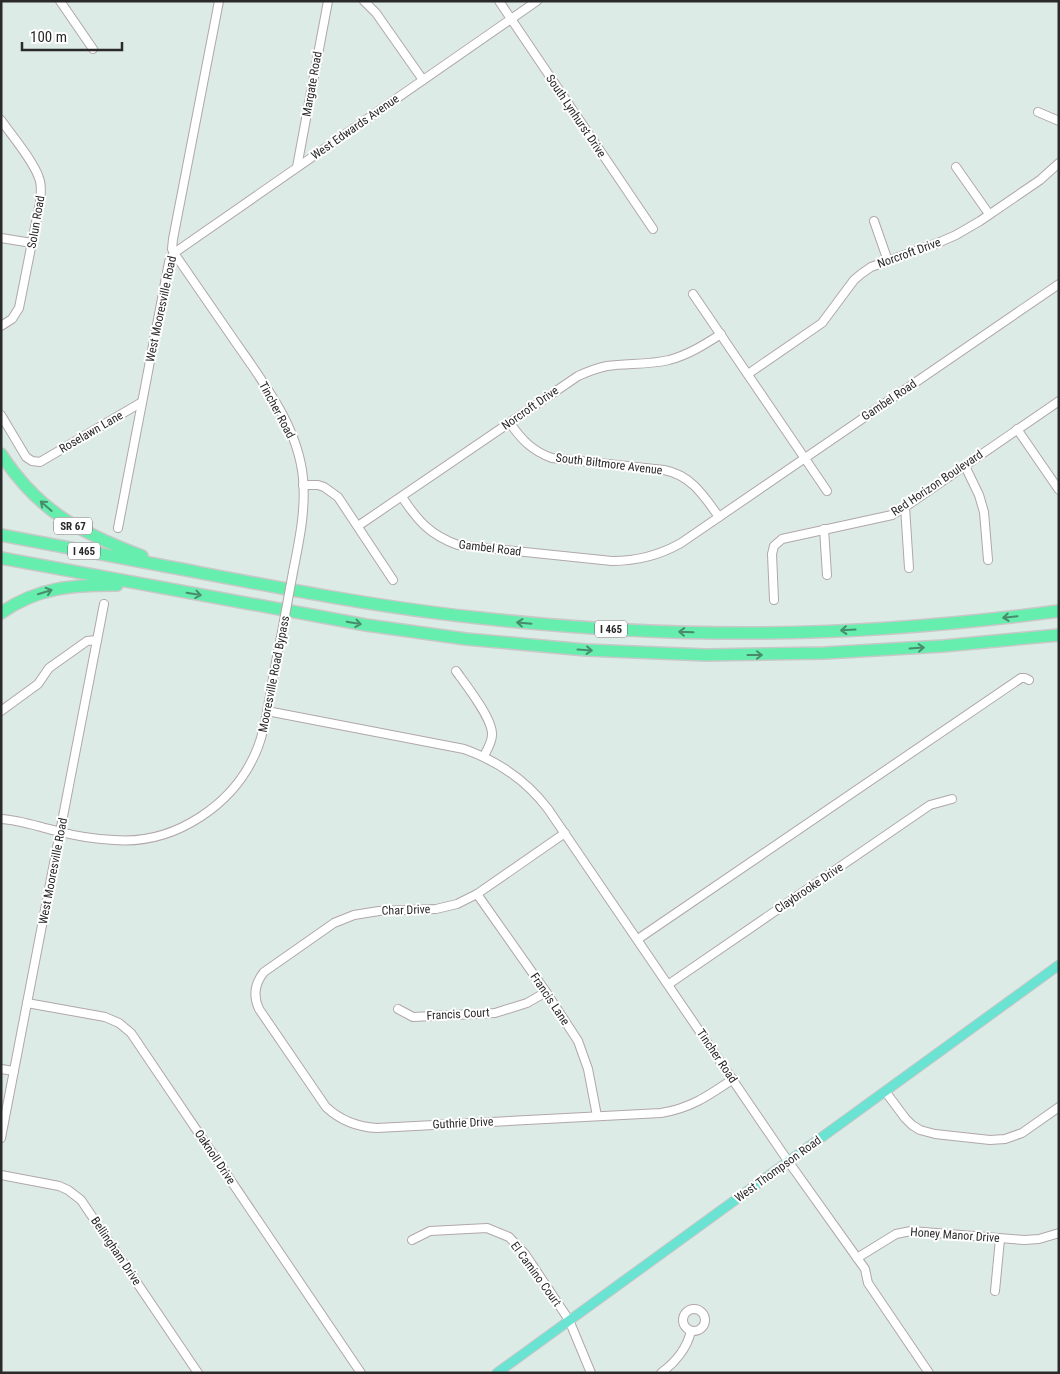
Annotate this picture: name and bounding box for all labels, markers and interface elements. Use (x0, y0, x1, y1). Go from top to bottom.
scale bar (22, 20, 122, 52)
text: 100 m (30, 28, 67, 46)
street label: Margate Road (299, 50, 325, 118)
street label: South Lynhurst Drive (543, 72, 609, 160)
street label: West Edwards Avenue (308, 91, 402, 163)
street label: Solun Road (24, 194, 48, 250)
street label: Norcroft Drive (876, 235, 943, 271)
street label: West Mooresville Road (143, 255, 179, 363)
street label: Gambel Road (859, 377, 919, 423)
street label: Tincher Road (256, 379, 298, 441)
street label: Norcroft Drive (499, 383, 561, 433)
street label: Roselawn Lane (57, 408, 126, 456)
street label: Red Horizon Boulevard (889, 447, 985, 519)
street label: South Biltmore Avenue (555, 451, 663, 478)
one-way arrow (39, 500, 52, 511)
road number: SR 67 (54, 518, 92, 534)
street label: Gambel Road (458, 537, 522, 559)
road number: I 465 (68, 542, 100, 560)
one-way arrow (37, 586, 53, 596)
one-way arrow (186, 589, 202, 599)
one-way arrow (1003, 612, 1019, 622)
street label: Mooresville Road Bypass (256, 614, 292, 734)
one-way arrow (346, 618, 362, 628)
one-way arrow (516, 618, 532, 627)
road number: I 465 (595, 620, 627, 638)
one-way arrow (841, 625, 857, 635)
one-way arrow (678, 627, 694, 637)
one-way arrow (909, 644, 925, 653)
one-way arrow (577, 645, 593, 655)
one-way arrow (746, 650, 763, 660)
street label: West Mooresville Road (36, 817, 70, 925)
street label: Claybrooke Drive (772, 860, 846, 916)
street label: Char Drive (381, 902, 431, 918)
street label: Francis Lane (527, 970, 573, 1028)
street label: Francis Court (426, 1005, 490, 1023)
street label: Tincher Road (694, 1026, 740, 1086)
street label: Guthrie Drive (432, 1114, 494, 1132)
street label: Oaknoll Drive (192, 1127, 238, 1187)
street label: West Thompson Road (732, 1133, 824, 1205)
street label: Bellingham Drive (88, 1214, 144, 1288)
street label: Honey Manor Drive (910, 1225, 1001, 1245)
street label: El Camino Court (508, 1239, 564, 1309)

